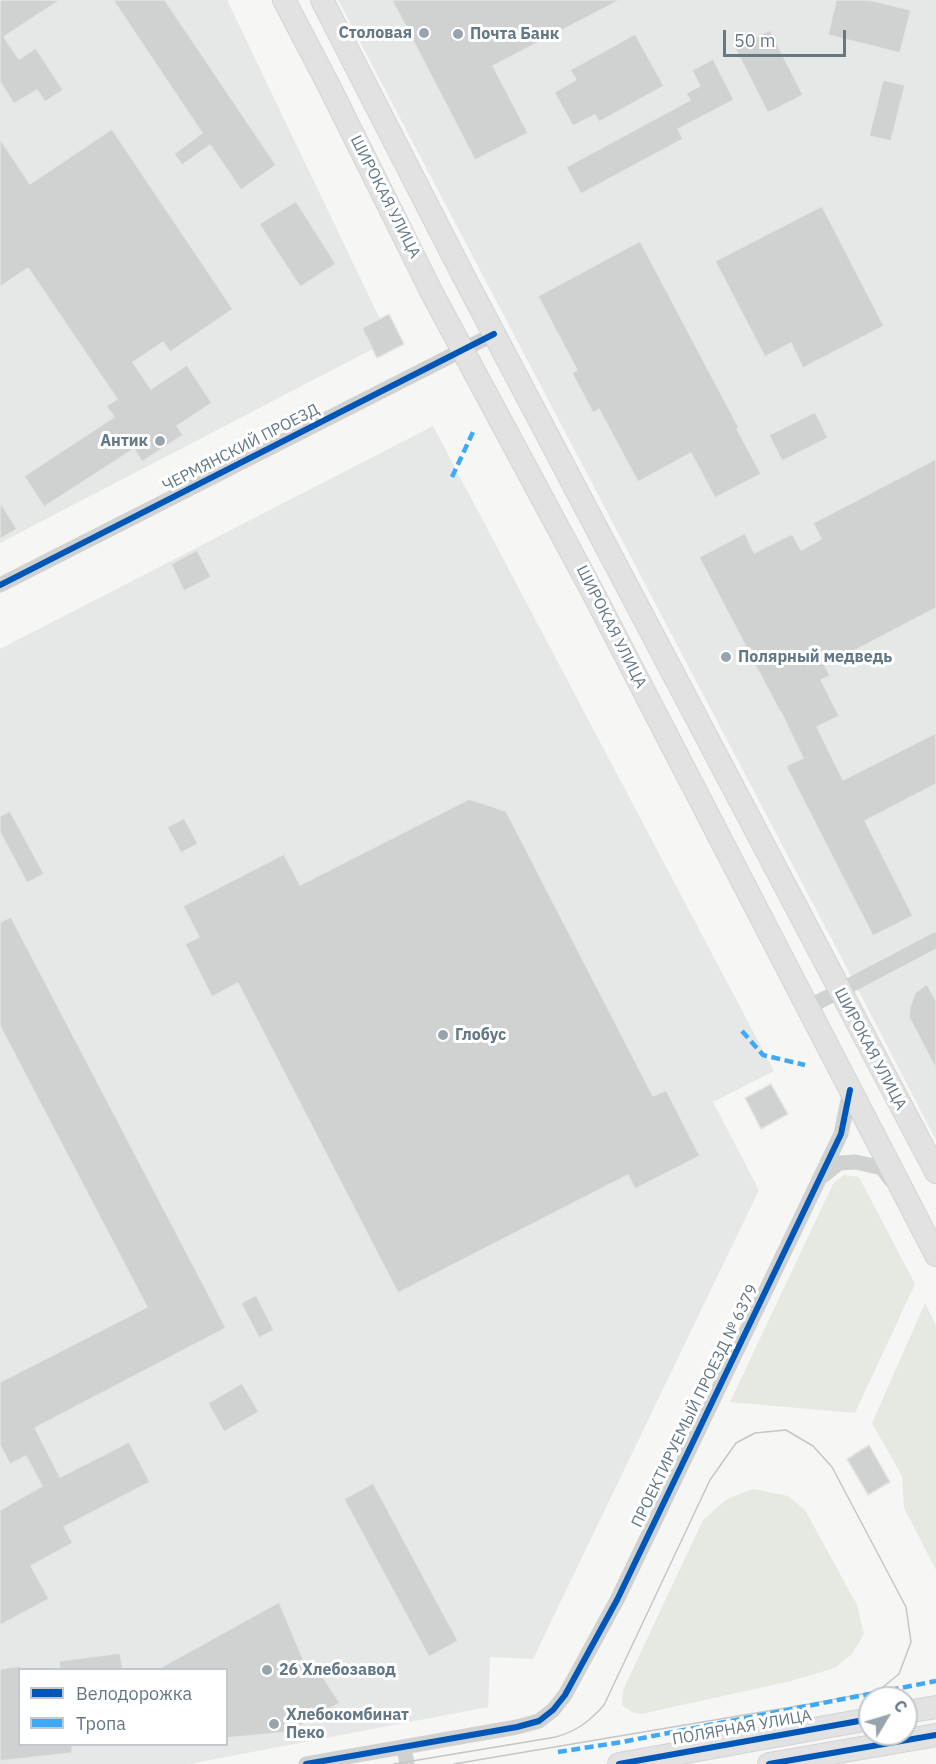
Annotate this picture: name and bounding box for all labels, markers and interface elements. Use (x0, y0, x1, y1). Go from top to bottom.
scale bar (726, 18, 849, 56)
place label: Столовая (338, 23, 412, 43)
place label: Почта Банк (470, 24, 559, 44)
marker: Столовая (417, 26, 431, 40)
marker: Почта Банк (451, 27, 465, 41)
text: 50 m (734, 29, 776, 52)
street label: ШИРОКАЯ УЛИЦА (346, 132, 424, 262)
street label: ЧЕРМЯНСКИЙ ПРОЕЗД (159, 400, 323, 496)
place label: Антик (100, 431, 148, 451)
marker: Антик (153, 434, 167, 448)
street label: ШИРОКАЯ УЛИЦА (572, 562, 650, 692)
place label: Полярный медведь (738, 647, 892, 667)
marker: Полярный медведь (719, 650, 733, 664)
street label: ШИРОКАЯ УЛИЦА (830, 985, 910, 1113)
place label: Глобус (455, 1025, 506, 1045)
marker: Глобус (436, 1028, 450, 1042)
street label: ПРОЕКТИРУЕМЫЙ ПРОЕЗД № 6379 (628, 1281, 762, 1531)
place label: 26 Хлебозавод (279, 1660, 396, 1680)
marker: 26 Хлебозавод (260, 1663, 274, 1677)
legend (18, 1668, 228, 1746)
text: Велодорожка (76, 1682, 192, 1705)
north arrow (858, 1686, 918, 1746)
text: С (890, 1696, 912, 1716)
place label: Хлебокомбинат Пеко (286, 1705, 409, 1743)
street label: ПОЛЯРНАЯ УЛИЦА (671, 1706, 813, 1750)
text: Тропа (76, 1712, 126, 1735)
marker: Хлебокомбинат Пеко (267, 1717, 281, 1731)

